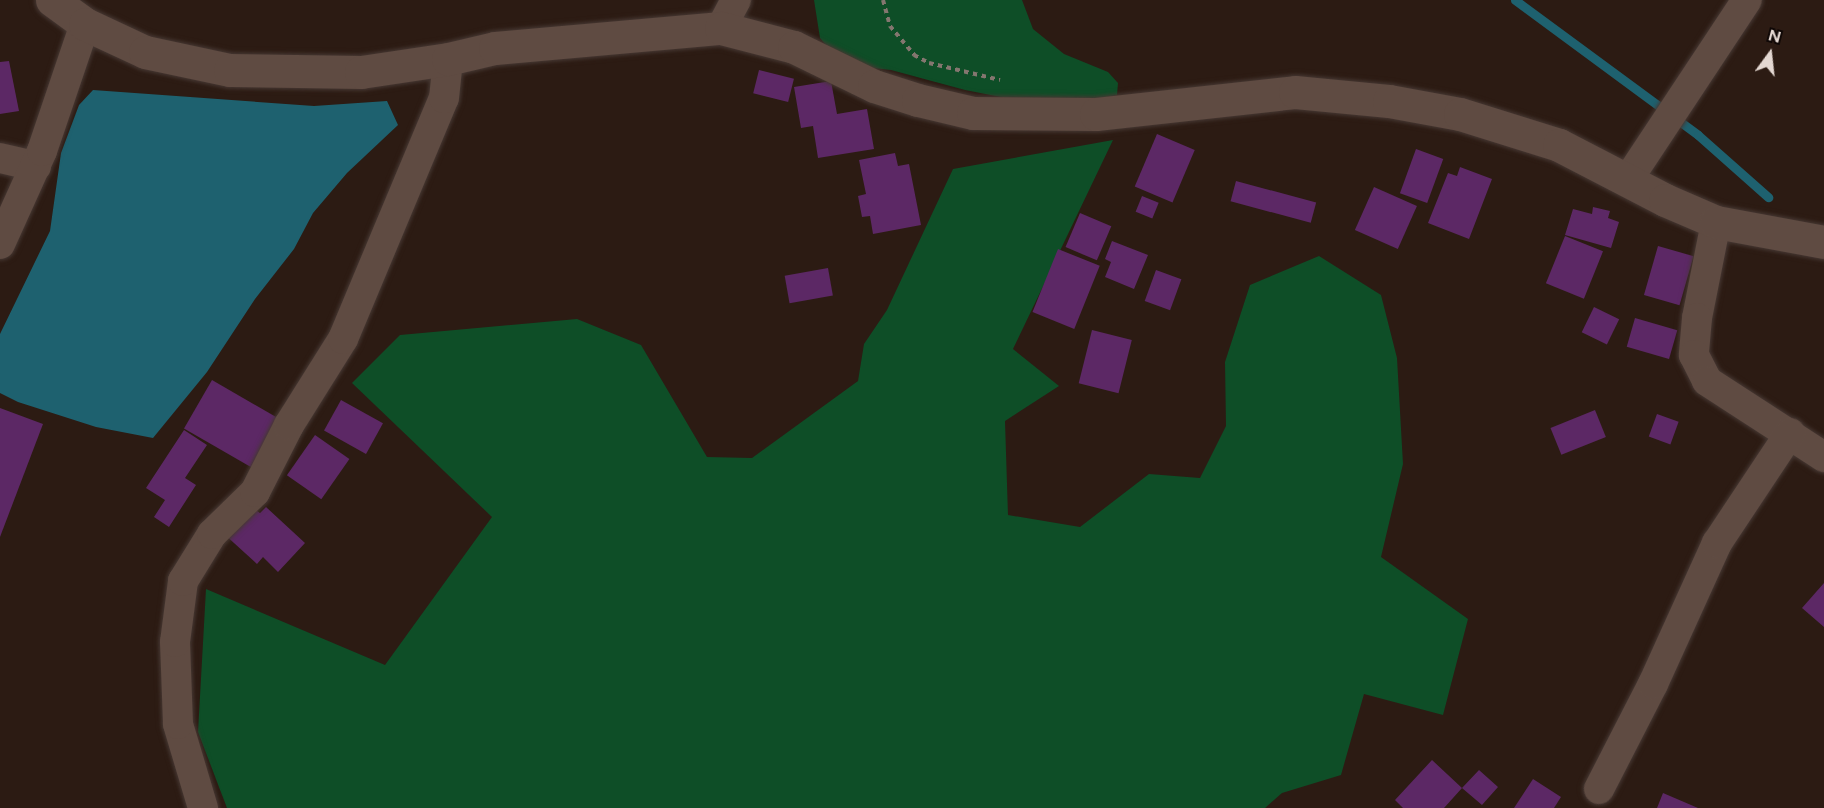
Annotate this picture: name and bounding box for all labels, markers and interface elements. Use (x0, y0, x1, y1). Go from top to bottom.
north arrow (1740, 24, 1800, 84)
text: N (1766, 25, 1783, 47)

